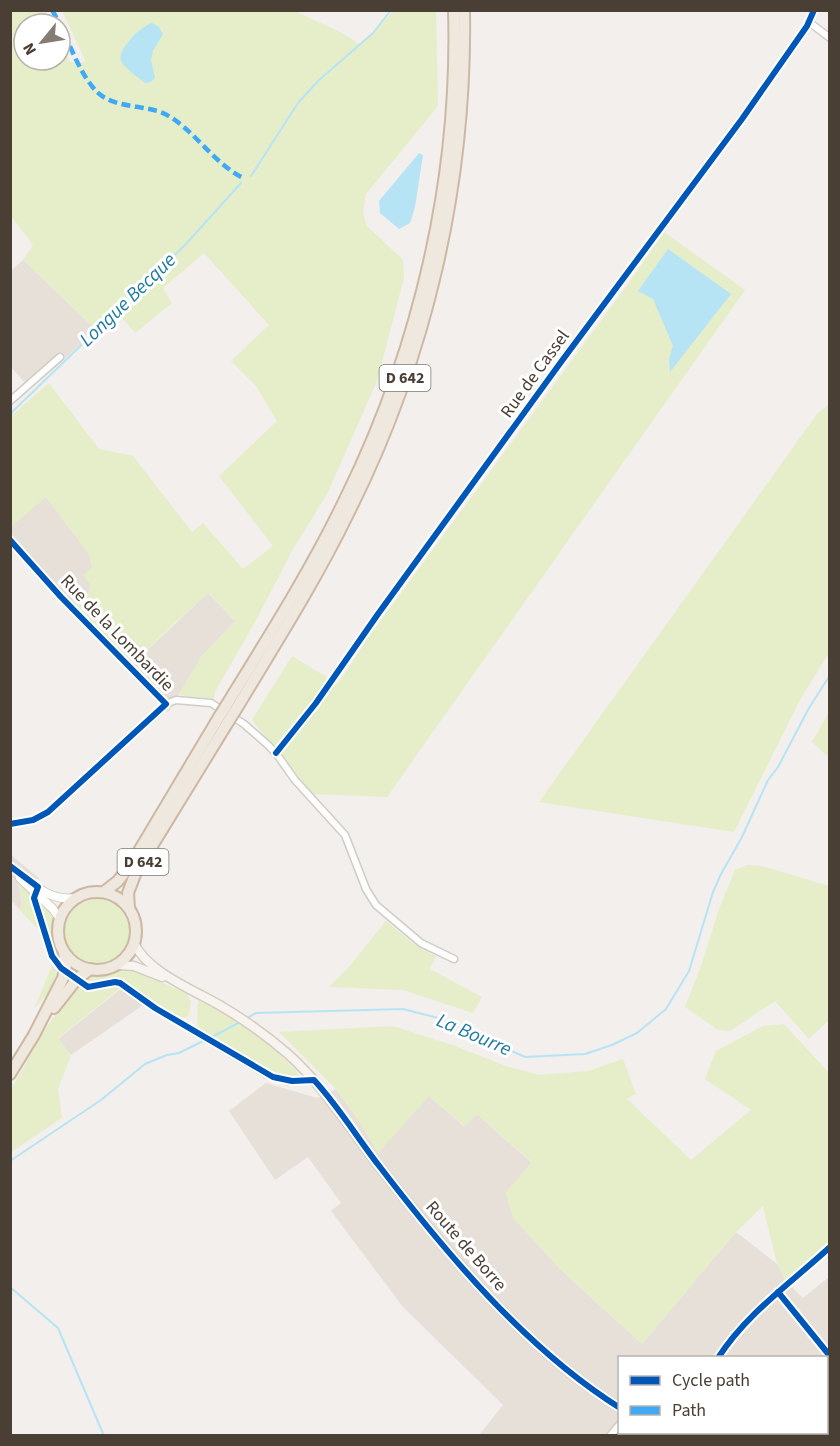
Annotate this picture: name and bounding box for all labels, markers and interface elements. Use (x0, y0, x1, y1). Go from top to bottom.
north arrow (12, 12, 72, 72)
text: N (18, 39, 42, 59)
water label: Longue Becque (73, 247, 183, 353)
street label: Rue de Cassel (495, 325, 575, 423)
road number: D 642 (380, 365, 430, 391)
street label: Rue de la Lombardie (55, 569, 179, 697)
road number: D 642 (118, 849, 168, 875)
water label: La Bourre (432, 1007, 516, 1063)
street label: Route de Borre (420, 1196, 512, 1297)
legend (618, 1356, 828, 1434)
text: Cycle path (672, 1368, 750, 1393)
text: Path (672, 1398, 706, 1423)

